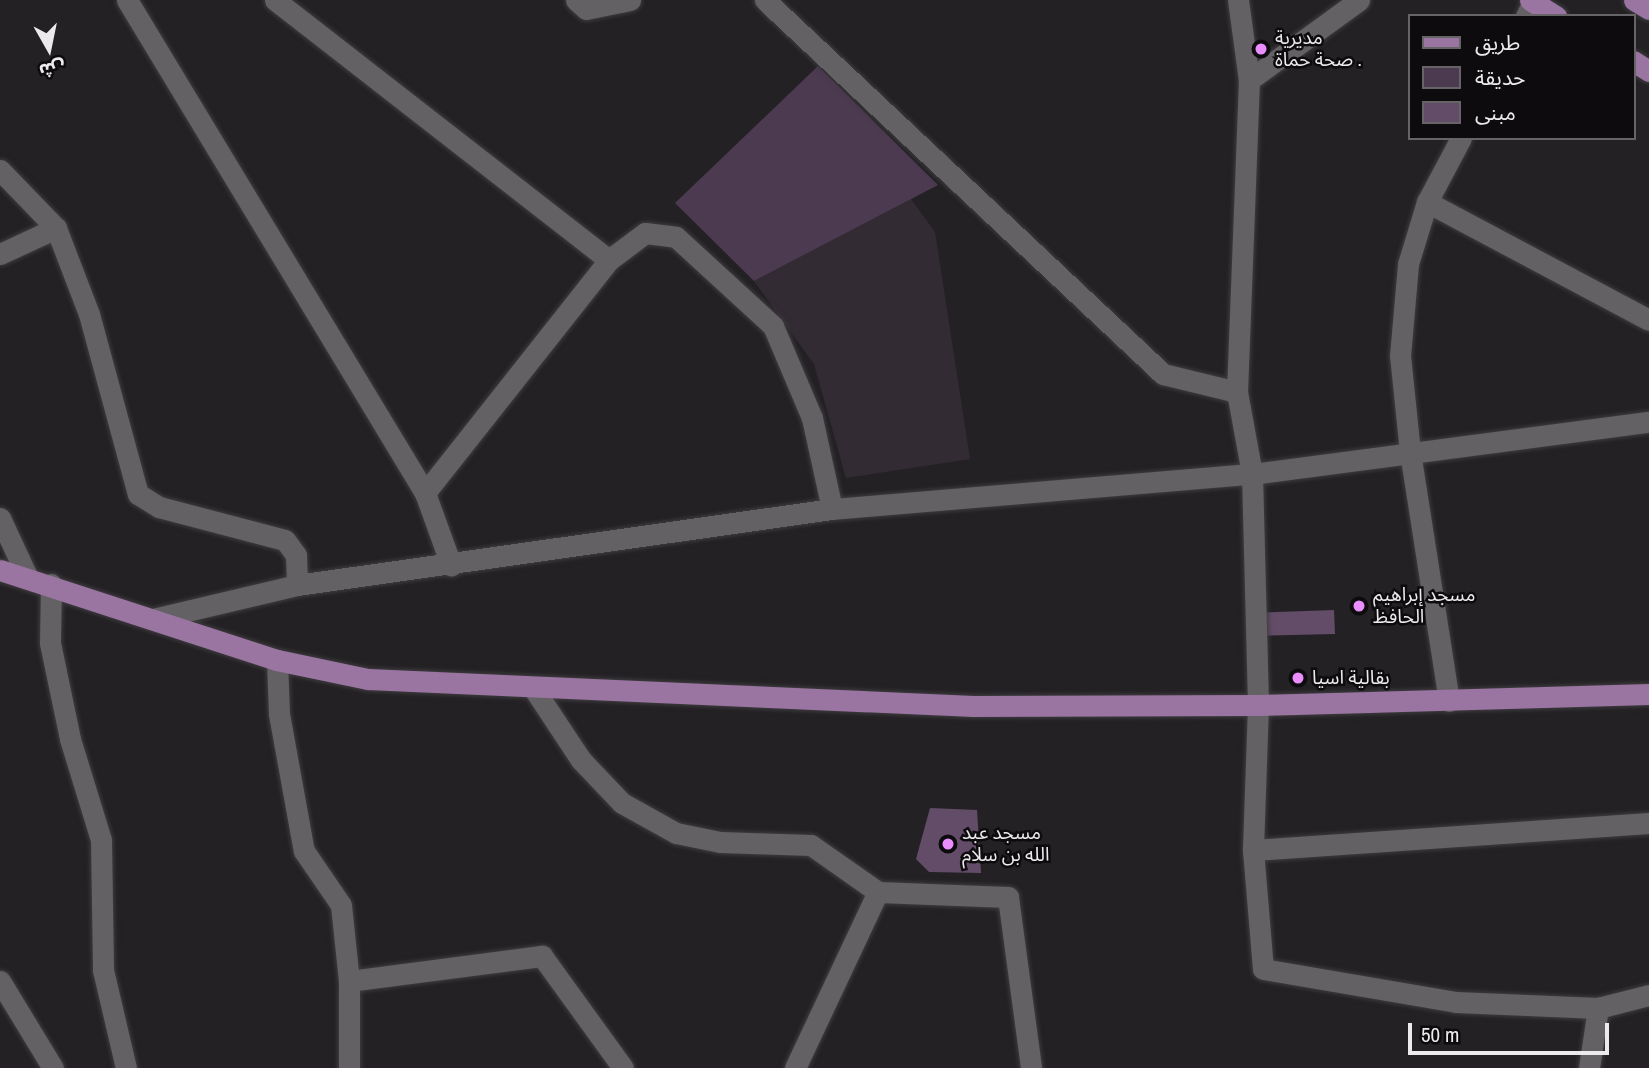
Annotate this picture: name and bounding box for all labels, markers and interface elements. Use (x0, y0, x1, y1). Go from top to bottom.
north arrow (14, 14, 84, 84)
legend (1408, 14, 1635, 140)
place label: مديرية صحة حماة . (1275, 27, 1362, 71)
text: طريق (1475, 28, 1520, 57)
marker: مديرية صحة حماة . (1253, 41, 1269, 57)
text: ش (37, 55, 67, 85)
text: حديقة (1475, 63, 1525, 92)
text: مبنى (1475, 98, 1516, 127)
place label: مسجد إبراهيم الحافظ (1373, 584, 1475, 628)
marker: مسجد إبراهيم الحافظ (1351, 598, 1367, 614)
place label: بقالية اسيا (1312, 667, 1390, 689)
marker: بقالية اسيا (1290, 670, 1306, 686)
place label: مسجد عبد الله بن سلام (962, 822, 1050, 866)
marker: مسجد عبد الله بن سلام (940, 836, 956, 852)
scale bar (1411, 1009, 1612, 1052)
text: 50 m (1421, 1020, 1459, 1049)

